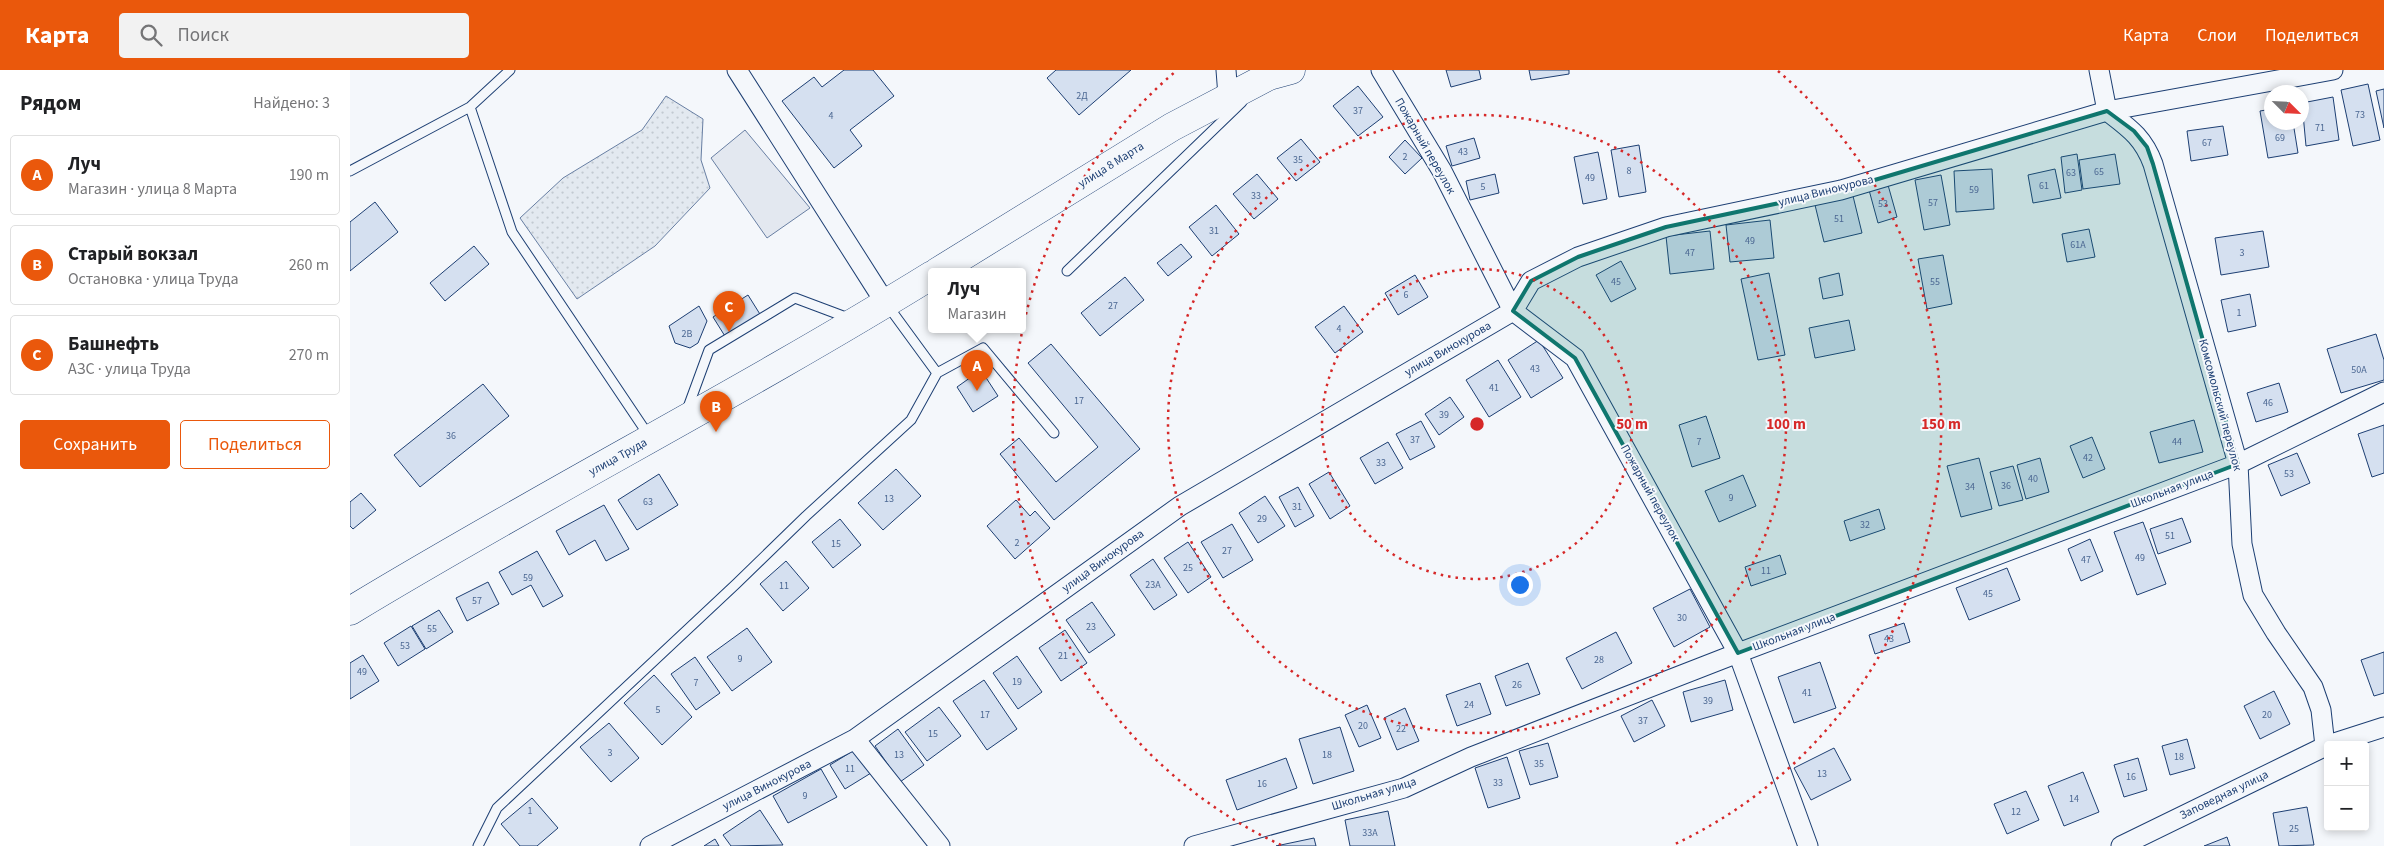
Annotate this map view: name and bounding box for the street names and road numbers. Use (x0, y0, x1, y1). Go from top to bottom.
street label: Пожарный переулок (1390, 95, 1460, 197)
street label: улица 8 Марта (1075, 138, 1147, 192)
street label: улица Винокурова (1777, 171, 1875, 211)
street label: улица Винокурова (1401, 317, 1495, 381)
street label: Комсомольский переулок (2194, 337, 2246, 473)
street label: улица Труда (586, 434, 650, 480)
street label: Пожарный переулок (1616, 441, 1684, 545)
street label: Школьная улица (2128, 465, 2216, 513)
street label: улица Винокурова (1059, 525, 1147, 597)
street label: Школьная улица (1750, 608, 1838, 656)
street label: улица Винокурова (720, 755, 814, 815)
street label: Заповедная улица (2177, 766, 2271, 824)
street label: Школьная улица (1330, 773, 1418, 815)

